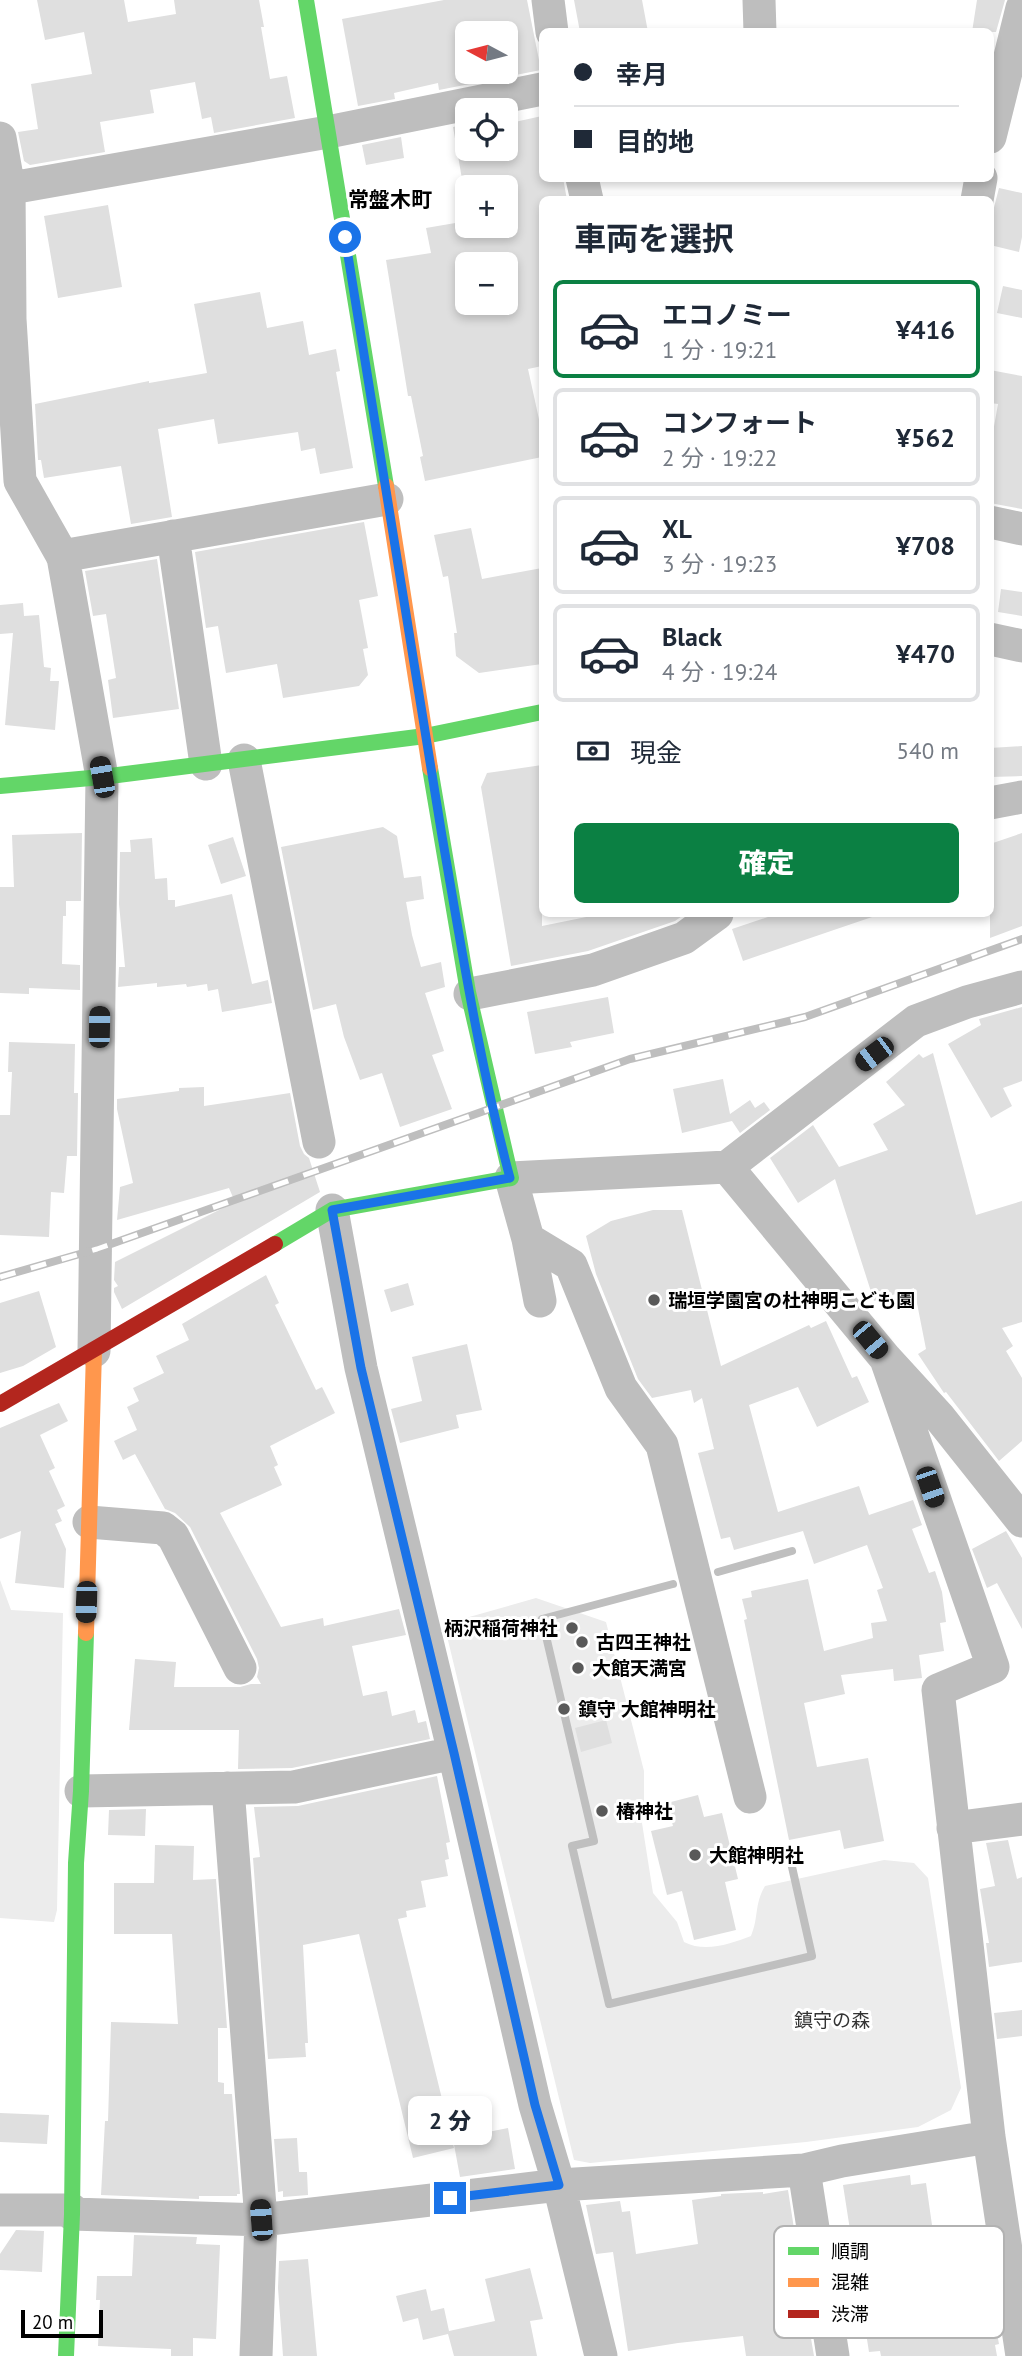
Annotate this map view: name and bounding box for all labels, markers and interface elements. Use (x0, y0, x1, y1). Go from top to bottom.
north arrow (455, 21, 518, 84)
map controls (455, 21, 518, 315)
text: 幸月 (616, 58, 668, 91)
button: locate (455, 98, 518, 161)
text: 目的地 (616, 125, 694, 158)
button: + (455, 175, 518, 238)
district label: 常盤木町 (348, 186, 432, 213)
text: 車両を選択 (574, 217, 734, 259)
route start (329, 221, 361, 253)
button: − (455, 252, 518, 315)
icon: car (578, 298, 641, 361)
text: エコノミー (662, 298, 792, 331)
text: ¥416 (896, 313, 955, 346)
text: 1 分 · 19:21 (662, 335, 777, 364)
icon: car (578, 406, 641, 469)
text: コンフォート (662, 406, 817, 439)
text: ¥562 (896, 421, 955, 454)
text: 2 分 · 19:22 (662, 443, 777, 472)
text: XL (662, 512, 692, 545)
icon: car (578, 514, 641, 577)
text: ¥708 (896, 529, 955, 562)
text: 3 分 · 19:23 (662, 549, 777, 578)
text: Black (662, 620, 722, 653)
icon: car (578, 622, 641, 685)
text: ¥470 (896, 637, 955, 670)
text: 4 分 · 19:24 (662, 657, 777, 686)
icon: cash (574, 732, 612, 770)
text: 現金 (630, 736, 682, 769)
text: 540 m (897, 736, 959, 765)
car (89, 754, 116, 800)
button: 確定 (574, 823, 959, 903)
car (89, 1006, 110, 1048)
car (851, 1033, 898, 1075)
place label: 瑞垣学園宮の杜神明こども園 (668, 1288, 915, 1312)
marker: 瑞垣学園宮の杜神明こども園 (646, 1292, 662, 1308)
car (849, 1317, 892, 1363)
car (914, 1464, 947, 1510)
car (75, 1581, 98, 1623)
place label: 柄沢稲荷神社 (444, 1616, 558, 1640)
marker: 柄沢稲荷神社 (564, 1620, 580, 1636)
place label: 古四王神社 (596, 1630, 691, 1654)
marker: 古四王神社 (574, 1634, 590, 1650)
place label: 大館天満宮 (592, 1656, 687, 1680)
marker: 大館天満宮 (570, 1660, 586, 1676)
place label: 鎮守 大館神明社 (578, 1697, 716, 1721)
marker: 鎮守 大館神明社 (556, 1701, 572, 1717)
place label: 椿神社 (616, 1799, 673, 1823)
marker: 椿神社 (594, 1803, 610, 1819)
place label: 大館神明社 (709, 1843, 804, 1867)
marker: 大館神明社 (687, 1847, 703, 1863)
park label: 鎮守の森 (794, 2008, 870, 2032)
callout: 2 分 (408, 2096, 492, 2146)
text: 2 分 (429, 2106, 471, 2135)
route end (434, 2182, 466, 2214)
car (250, 2198, 273, 2242)
legend (774, 2226, 1004, 2338)
text: 順調 (831, 2239, 869, 2263)
text: 混雑 (831, 2270, 869, 2294)
text: 渋滞 (831, 2302, 869, 2326)
scale bar (21, 2307, 103, 2339)
text: 20 m (32, 2310, 73, 2334)

